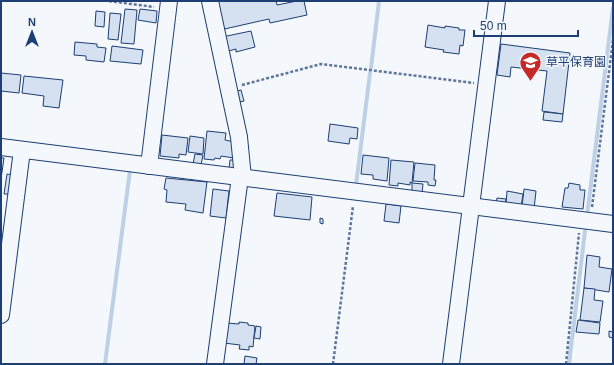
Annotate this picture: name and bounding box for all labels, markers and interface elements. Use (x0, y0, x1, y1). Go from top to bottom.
north arrow (12, 12, 52, 52)
scale bar (474, 12, 578, 38)
text: N (28, 16, 36, 28)
text: 50 m (480, 19, 507, 33)
school or university icon: 草平保育園 (517, 49, 543, 82)
place label: 草平保育園 (546, 55, 606, 69)

